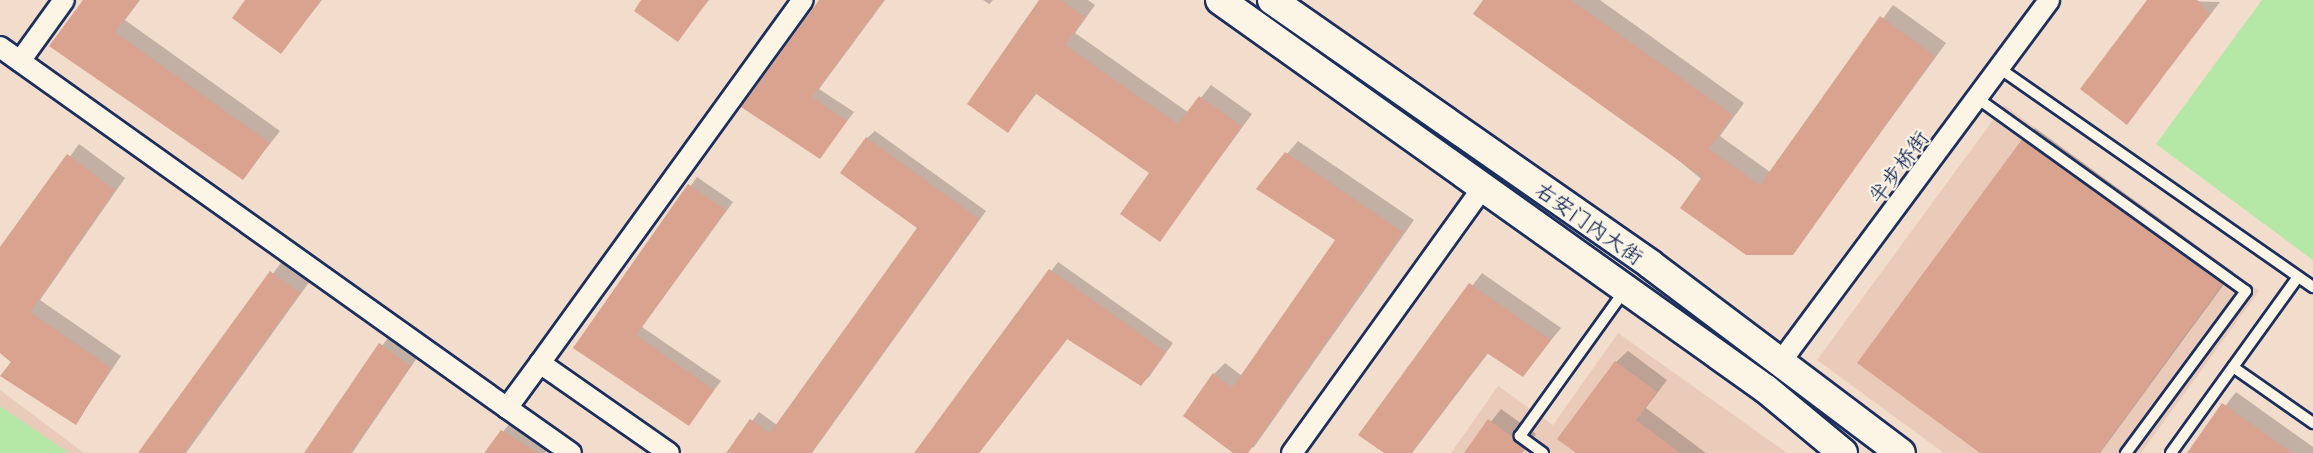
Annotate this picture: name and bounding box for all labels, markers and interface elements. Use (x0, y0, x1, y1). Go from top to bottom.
street label: 半步桥街 (1862, 125, 1932, 207)
street label: 右安门内大街 (1531, 176, 1649, 268)

